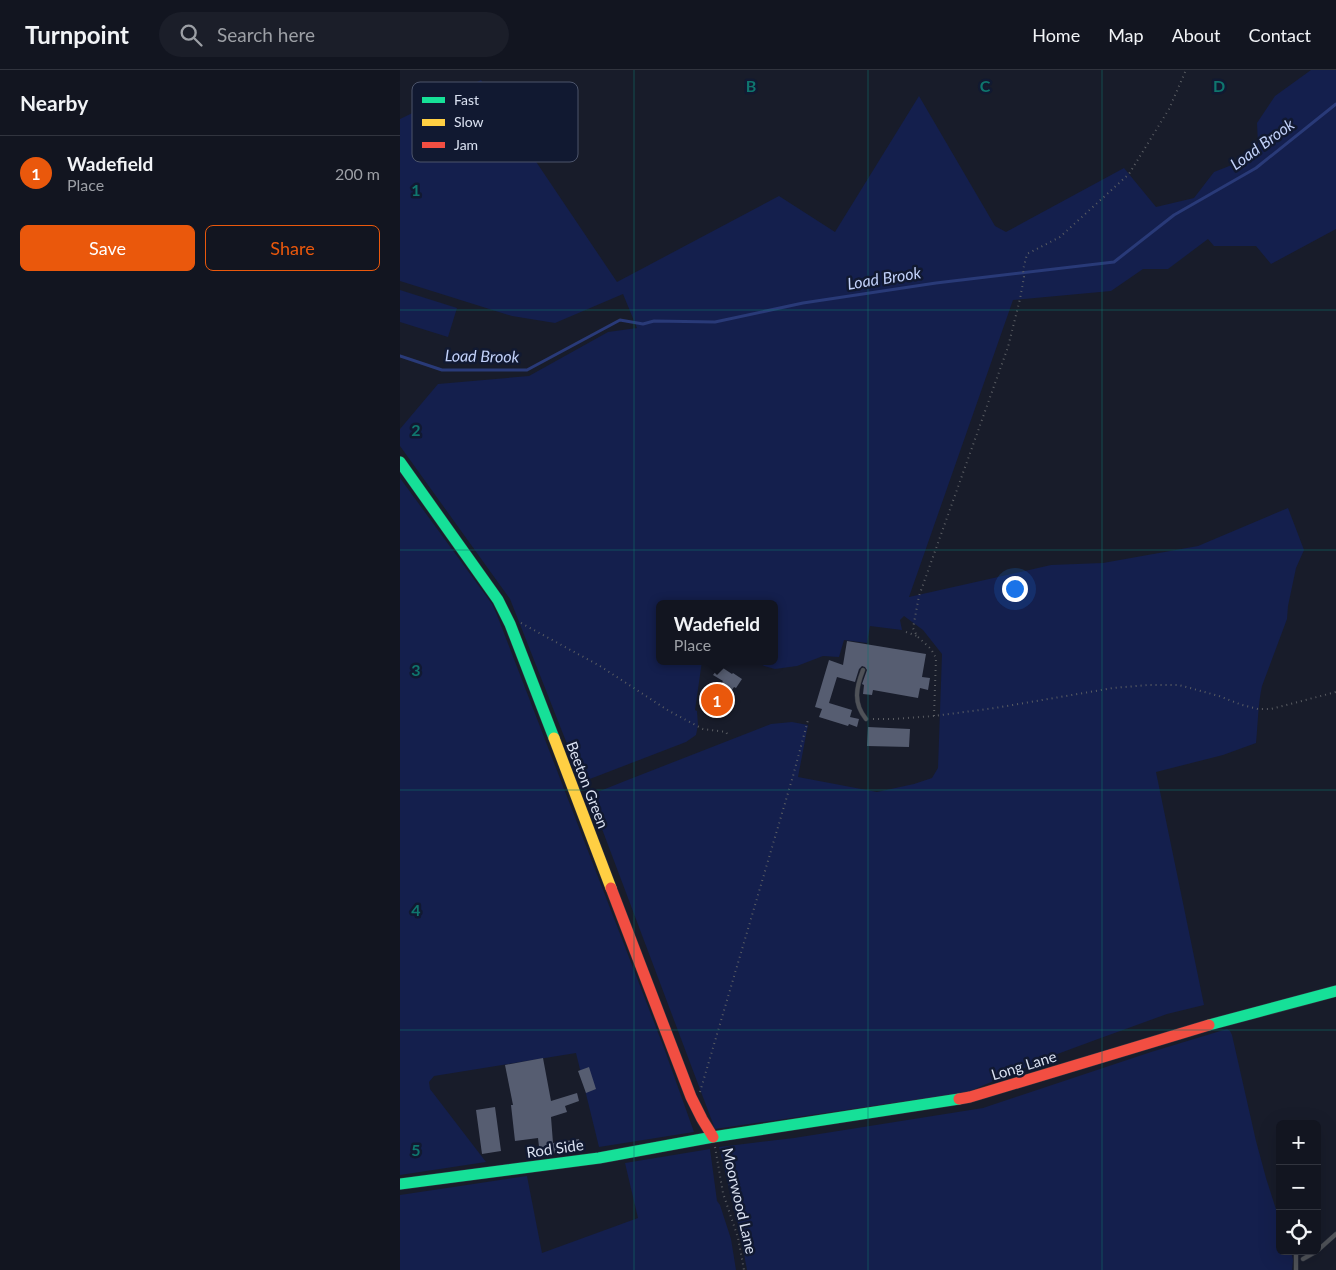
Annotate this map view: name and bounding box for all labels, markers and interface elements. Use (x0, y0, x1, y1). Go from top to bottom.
search box (159, 12, 509, 57)
text: Turnpoint (25, 20, 129, 49)
icon: search (177, 21, 205, 49)
text: Search here (217, 23, 315, 46)
text: Home (1032, 24, 1080, 46)
text: Map (1108, 24, 1144, 46)
text: About (1172, 24, 1221, 46)
text: Contact (1249, 24, 1311, 46)
text: B (746, 76, 756, 95)
text: C (980, 76, 991, 95)
text: D (1213, 76, 1225, 95)
legend (412, 82, 578, 162)
text: Nearby (20, 90, 88, 115)
text: Fast (454, 91, 479, 108)
text: Slow (454, 113, 484, 130)
water label: Load Brook (1226, 114, 1298, 173)
text: Jam (454, 136, 478, 153)
text: Wadefield (67, 152, 153, 175)
text: 1 (31, 164, 41, 183)
text: 200 m (335, 164, 380, 183)
text: Place (67, 175, 104, 194)
text: 1 (411, 180, 421, 199)
button: Save (20, 225, 195, 271)
button: Share (205, 225, 380, 271)
water label: Load Brook (846, 262, 923, 293)
water label: Load Brook (445, 345, 520, 366)
text: 2 (411, 420, 421, 439)
your location (1002, 576, 1028, 602)
popup (656, 600, 778, 665)
text: Wadefield (674, 612, 760, 635)
text: Place (674, 635, 711, 654)
text: 3 (411, 660, 421, 679)
pin: 1 (701, 681, 733, 719)
street label: Beeton Green (563, 739, 613, 831)
text: 4 (411, 900, 421, 919)
street label: Long Lane (989, 1047, 1059, 1083)
map controls (1276, 1120, 1321, 1255)
button: + (1276, 1120, 1321, 1165)
street label: Rod Side (525, 1135, 585, 1161)
text: 5 (411, 1140, 421, 1159)
street label: Moorwood Lane (719, 1146, 761, 1256)
button: − (1276, 1165, 1321, 1210)
button: locate (1276, 1210, 1321, 1255)

